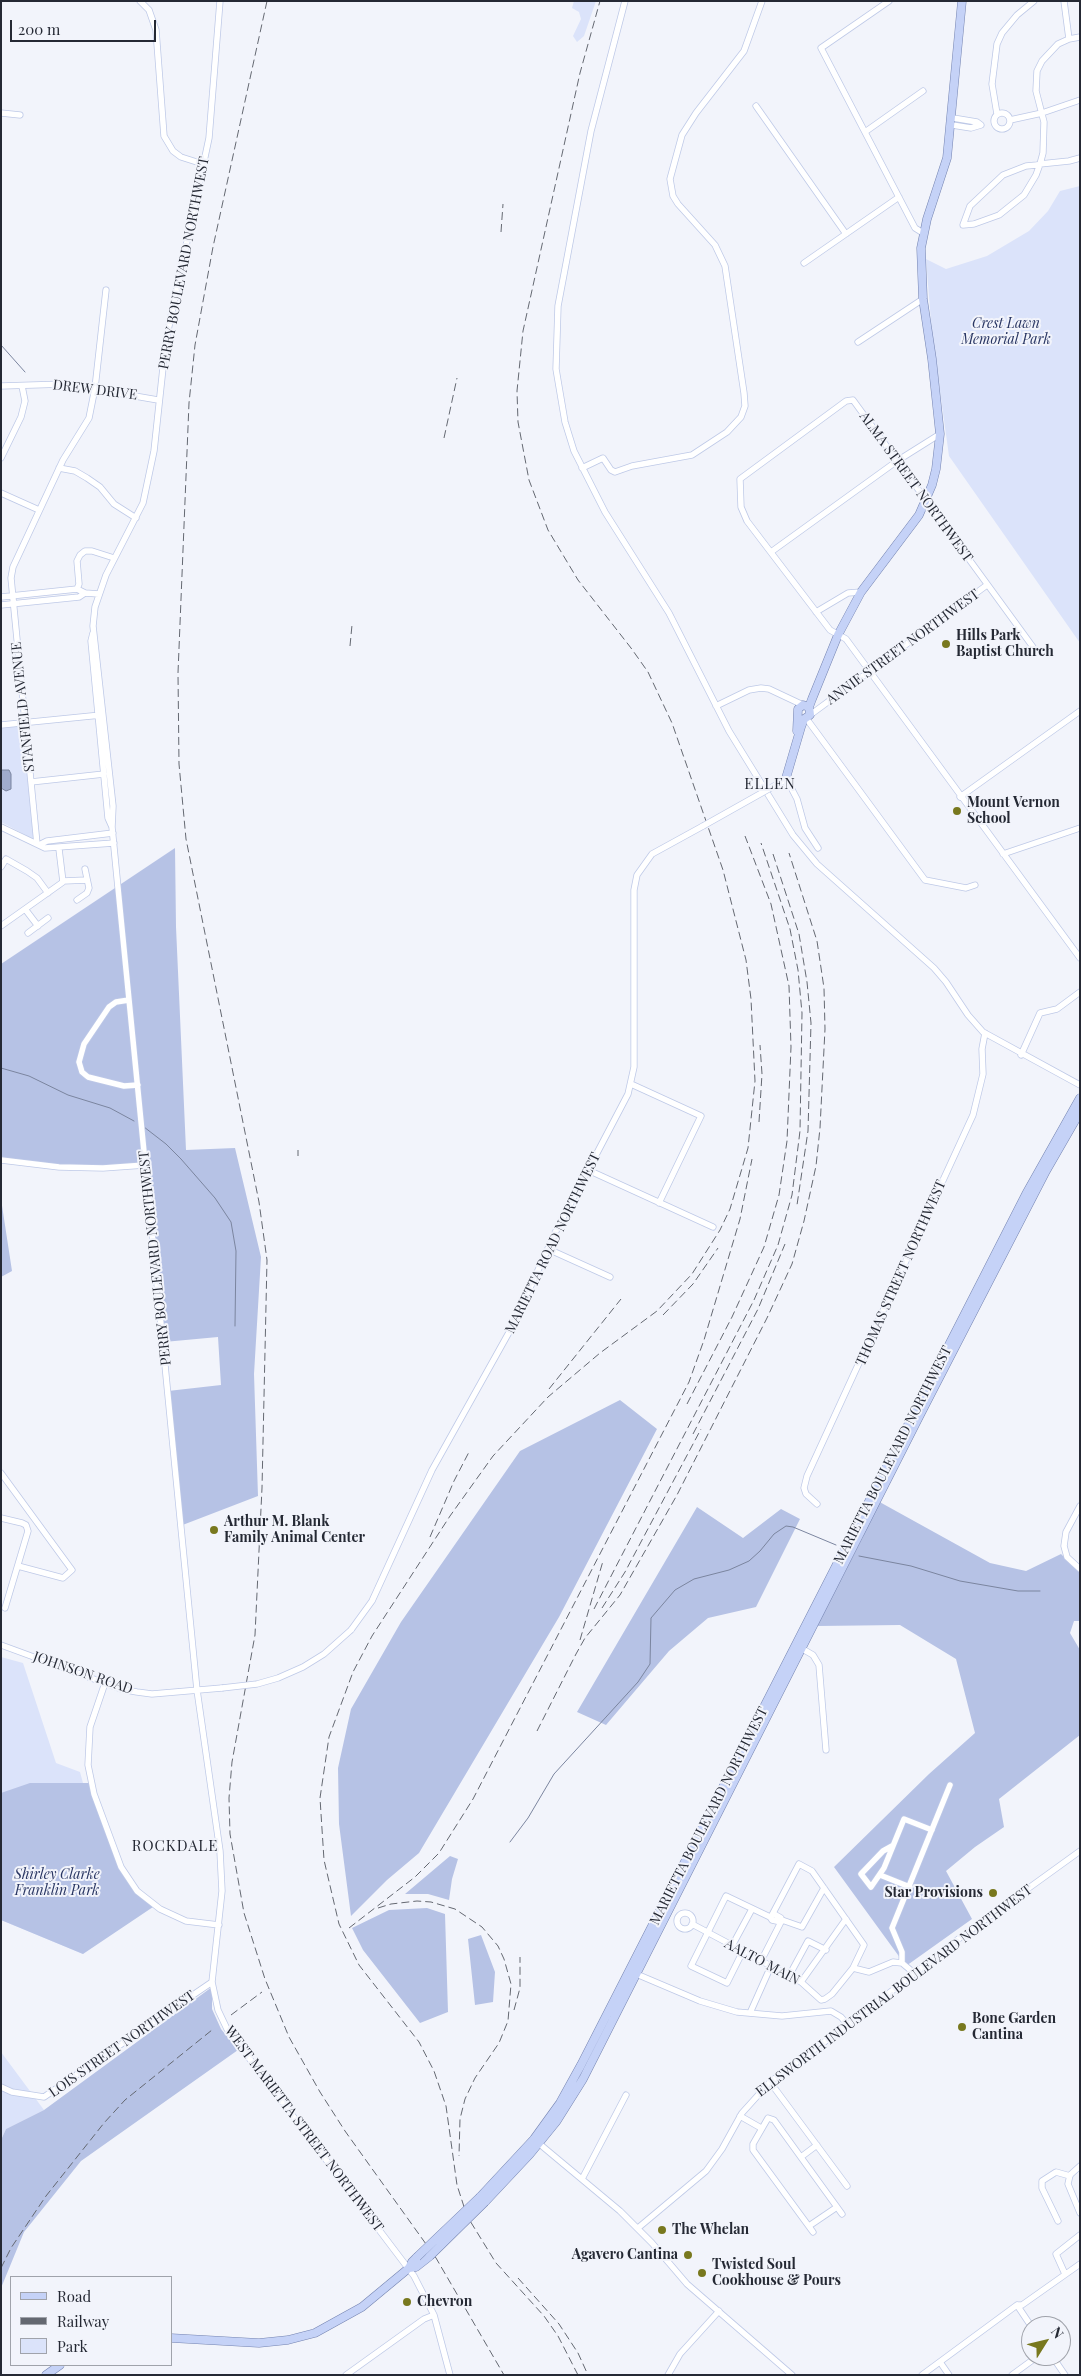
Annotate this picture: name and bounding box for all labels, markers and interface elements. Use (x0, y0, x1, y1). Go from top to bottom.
scale bar (12, 10, 159, 42)
text: 200 m (18, 19, 60, 39)
street label: PERRY BOULEVARD NORTHWEST (155, 155, 213, 371)
park label: Crest Lawn Memorial Park (961, 316, 1051, 348)
street label: DREW DRIVE (52, 376, 138, 404)
street label: ALMA STREET NORTHWEST (856, 409, 976, 565)
street label: ANNIE STREET NORTHWEST (823, 586, 983, 708)
place label: Hills Park Baptist Church (956, 628, 1054, 660)
marker: Hills Park Baptist Church (940, 638, 952, 650)
street label: STANFIELD AVENUE (8, 641, 38, 773)
district label: ELLEN (744, 775, 796, 793)
place label: Mount Vernon School (967, 795, 1060, 828)
marker: Mount Vernon School (951, 805, 963, 817)
street label: PERRY BOULEVARD NORTHWEST (135, 1150, 175, 1366)
street label: MARIETTA ROAD NORTHWEST (502, 1150, 604, 1336)
street label: THOMAS STREET NORTHWEST (852, 1177, 950, 1369)
street label: MARIETTA BOULEVARD NORTHWEST (831, 1343, 955, 1567)
place label: Arthur M. Blank Family Animal Center (224, 1514, 365, 1546)
marker: Arthur M. Blank Family Animal Center (208, 1524, 220, 1536)
street label: JOHNSON ROAD (31, 1648, 135, 1698)
street label: MARIETTA BOULEVARD NORTHWEST (647, 1704, 771, 1928)
district label: ROCKDALE (131, 1837, 219, 1855)
park label: Shirley Clarke Franklin Park (14, 1867, 100, 1900)
street label: ELLSWORTH INDUSTRIAL BOULEVARD NORTHWEST (752, 1881, 1036, 2101)
place label: Star Provisions (884, 1885, 983, 1901)
marker: Star Provisions (987, 1887, 999, 1899)
street label: AALTO MAIN (722, 1935, 802, 1989)
street label: LOIS STREET NORTHWEST (46, 1987, 198, 2101)
place label: Bone Garden Cantina (972, 2011, 1056, 2044)
marker: Bone Garden Cantina (956, 2021, 968, 2033)
street label: WEST MARIETTA STREET NORTHWEST (221, 2023, 387, 2235)
place label: The Whelan (672, 2222, 749, 2238)
marker: The Whelan (656, 2224, 668, 2236)
place label: Agavero Cantina (572, 2247, 678, 2263)
marker: Agavero Cantina (682, 2249, 694, 2261)
place label: Twisted Soul Cookhouse & Pours (712, 2257, 841, 2290)
marker: Twisted Soul Cookhouse & Pours (696, 2267, 708, 2279)
legend (10, 2276, 172, 2366)
text: Road (57, 2286, 91, 2306)
place label: Chevron (417, 2294, 472, 2310)
marker: Chevron (401, 2296, 413, 2308)
text: Railway (57, 2311, 109, 2331)
north arrow (1021, 2316, 1071, 2366)
text: N (1047, 2323, 1068, 2342)
text: Park (57, 2336, 88, 2356)

